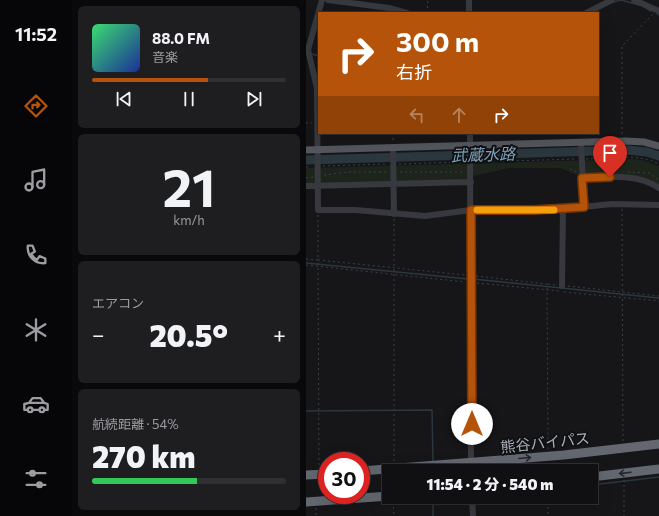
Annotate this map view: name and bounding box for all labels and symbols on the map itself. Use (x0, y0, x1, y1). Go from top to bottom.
pin (593, 136, 627, 177)
water label: 武蔵水路 (451, 143, 517, 165)
position arrow (451, 403, 493, 445)
street label: 熊谷バイパス (499, 428, 591, 456)
speed limit sign: 30 (318, 452, 370, 504)
one-way arrow (519, 455, 532, 462)
one-way arrow (619, 469, 632, 477)

